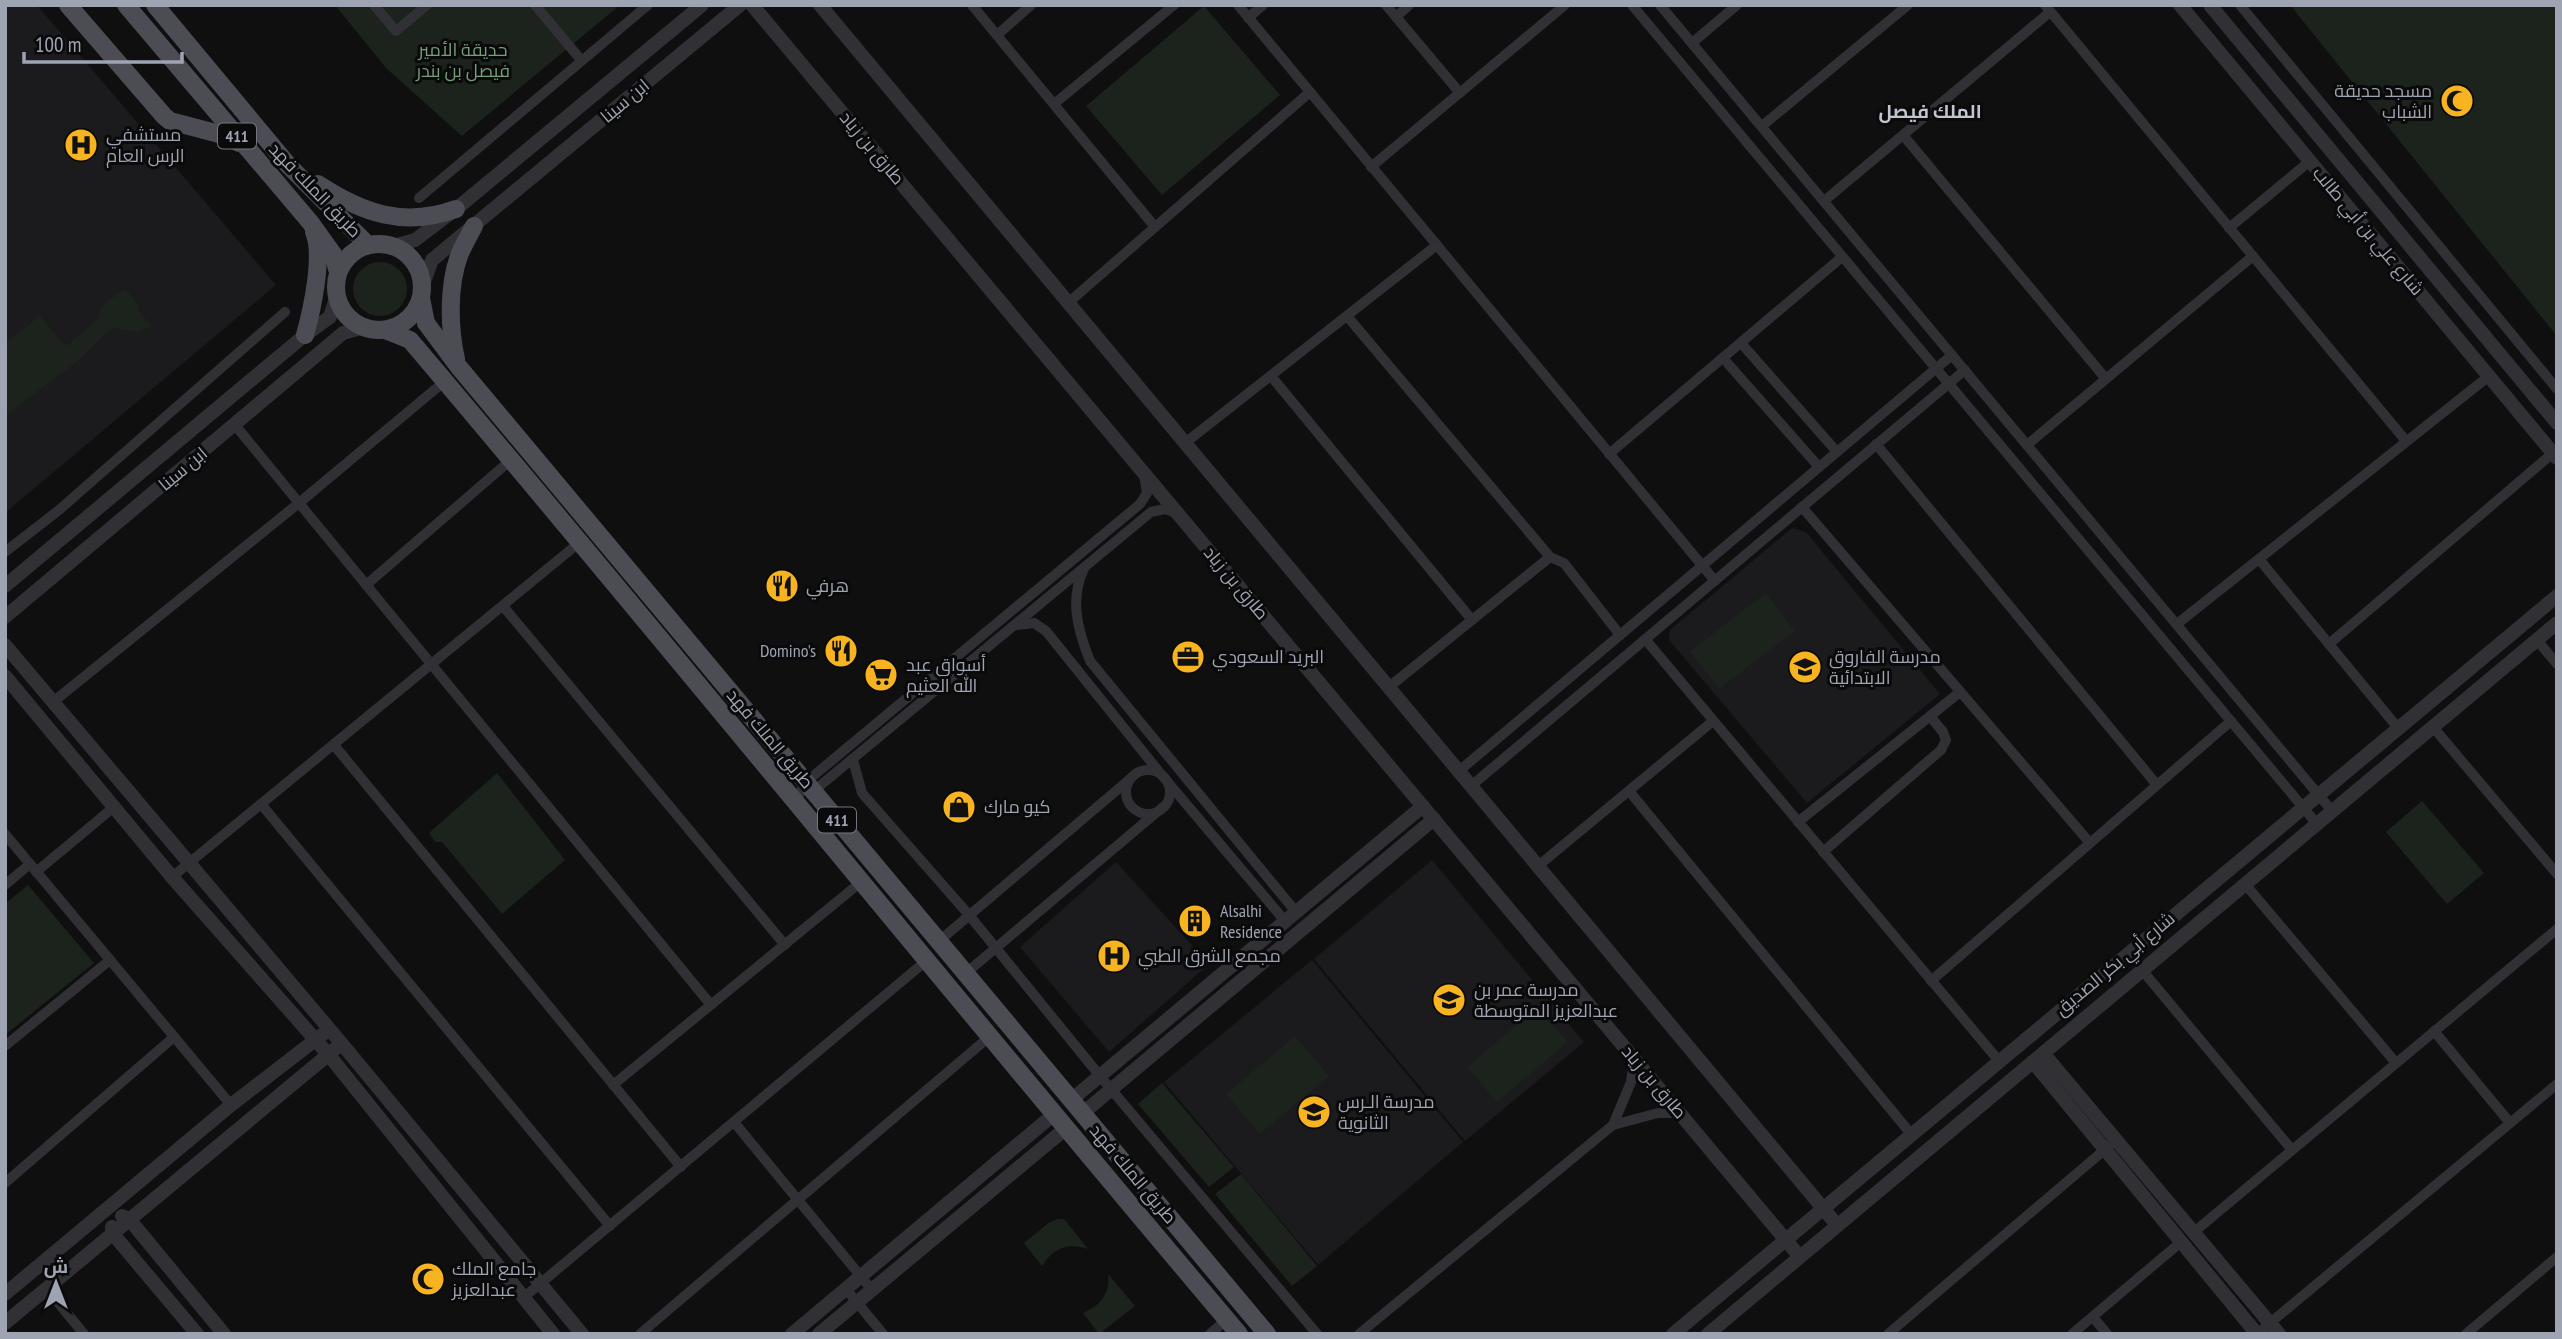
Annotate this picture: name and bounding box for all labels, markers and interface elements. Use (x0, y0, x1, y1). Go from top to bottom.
scale bar (24, 21, 182, 65)
text: 100 m (35, 31, 81, 58)
park label: حديقة الأمير فيصل بن بندر (415, 38, 510, 82)
street label: ابن سينا (596, 74, 654, 128)
place label: مسجد حديقة الشباب (2334, 79, 2432, 123)
mosque icon: مسجد حديقة الشباب (2438, 82, 2476, 120)
district label: الملك فيصل (1878, 99, 1982, 123)
street label: طارق بن زياد (834, 106, 910, 190)
place label: مستشفي الرس العام (106, 123, 185, 168)
road number: 411 (218, 124, 256, 148)
hospital icon: مستشفي الرس العام (62, 126, 100, 164)
street label: طريق الملك فهد (264, 137, 366, 243)
street label: شارع علي بن أبي طالب (2306, 162, 2429, 302)
street label: ابن سينا (154, 442, 212, 496)
street label: طارق بن زياد (1198, 541, 1274, 625)
restaurant icon: هرفي (763, 567, 801, 605)
place label: هرفي (806, 574, 849, 600)
restaurant icon: Domino's (822, 632, 860, 670)
office icon: البريد السعودي (1169, 638, 1207, 676)
place label: Domino's (760, 639, 816, 662)
place label: البريد السعودي (1212, 645, 1324, 671)
place label: مدرسة الفاروق الابتدائية (1829, 645, 1941, 689)
school or university icon: مدرسة الفاروق الابتدائية (1786, 648, 1824, 686)
place label: أسواق عبد الله العثيم (906, 653, 986, 698)
supermarket icon: أسواق عبد الله العثيم (862, 656, 900, 694)
street label: طريق الملك فهد (721, 684, 819, 794)
shop icon: كيو مارك (940, 788, 978, 826)
place label: كيو مارك (984, 795, 1050, 818)
road number: 411 (818, 807, 856, 832)
place label: Alsalhi Residence (1220, 899, 1282, 943)
building icon: Alsalhi Residence (1176, 902, 1214, 940)
street label: شارع أبي بكر الصديق (2050, 907, 2181, 1023)
hospital icon: مجمع الشرق الطبي (1095, 937, 1133, 975)
place label: مجمع الشرق الطبي (1138, 944, 1281, 970)
place label: مدرسة عمر بن عبدالعزيز المتوسطة (1474, 978, 1618, 1022)
school or university icon: مدرسة عمر بن عبدالعزيز المتوسطة (1430, 981, 1468, 1019)
street label: طارق بن زياد (1616, 1040, 1692, 1124)
place label: مدرسة الـرس الثانوية (1338, 1090, 1435, 1134)
school or university icon: مدرسة الـرس الثانوية (1295, 1093, 1333, 1131)
street label: طريق الملك فهد (1084, 1119, 1182, 1229)
north arrow (21, 1248, 91, 1318)
text: ش (44, 1254, 68, 1278)
place label: جامع الملك عبدالعزيز (451, 1257, 536, 1301)
mosque icon: جامع الملك عبدالعزيز (409, 1260, 447, 1298)

